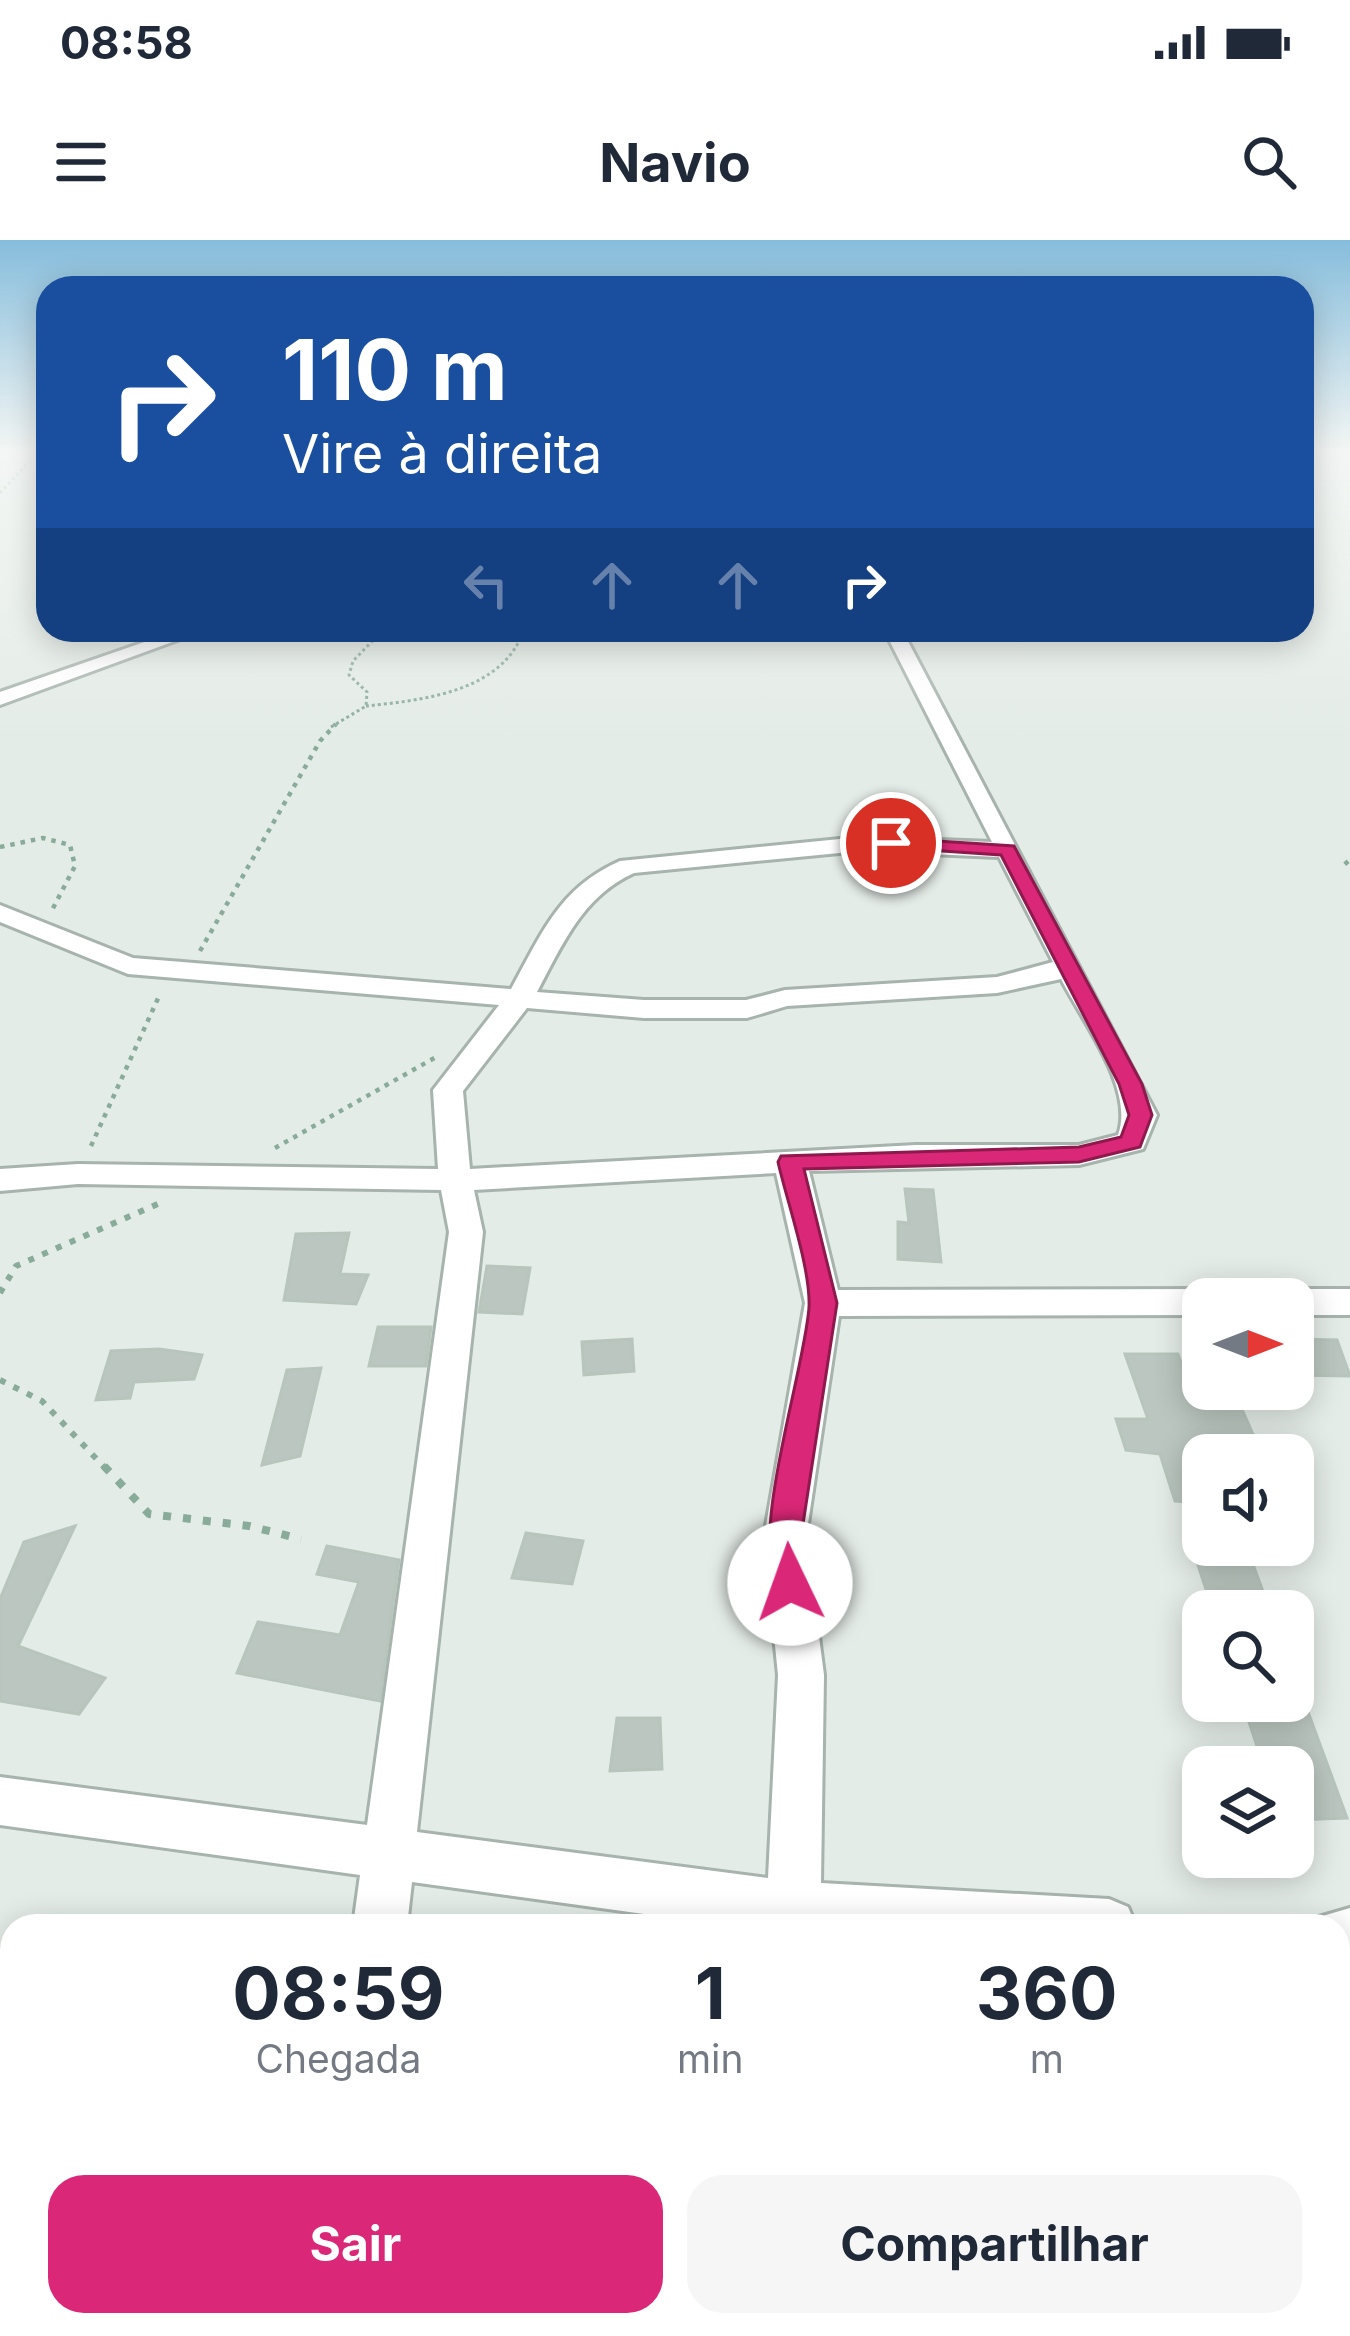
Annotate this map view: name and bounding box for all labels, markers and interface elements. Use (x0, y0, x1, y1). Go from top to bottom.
text: 08:58 (60, 15, 193, 70)
icon: menu (48, 129, 114, 195)
icon: search (1236, 129, 1302, 195)
text: Navio (599, 130, 751, 195)
text: 110 m (282, 319, 508, 420)
icon: right (84, 324, 240, 480)
text: Vire à direita (282, 421, 602, 486)
icon: left (453, 552, 519, 618)
icon: ahead (579, 552, 645, 618)
icon: ahead (705, 552, 771, 618)
icon: right (831, 552, 897, 618)
pin (840, 792, 942, 894)
icon: arrive (858, 810, 924, 876)
north arrow (1182, 1278, 1314, 1410)
map controls (1182, 1278, 1314, 1878)
button: sound (1182, 1434, 1314, 1566)
position arrow (727, 1520, 853, 1646)
button: search (1182, 1590, 1314, 1722)
button: layers (1182, 1746, 1314, 1878)
text: 08:59 (232, 1949, 445, 2036)
text: 1 (695, 1949, 726, 2036)
text: 360 (976, 1949, 1118, 2036)
text: Chegada (255, 2035, 421, 2082)
text: min (677, 2035, 744, 2082)
text: m (1030, 2035, 1064, 2082)
button: Sair (48, 2175, 663, 2313)
button: Compartilhar (687, 2175, 1302, 2313)

